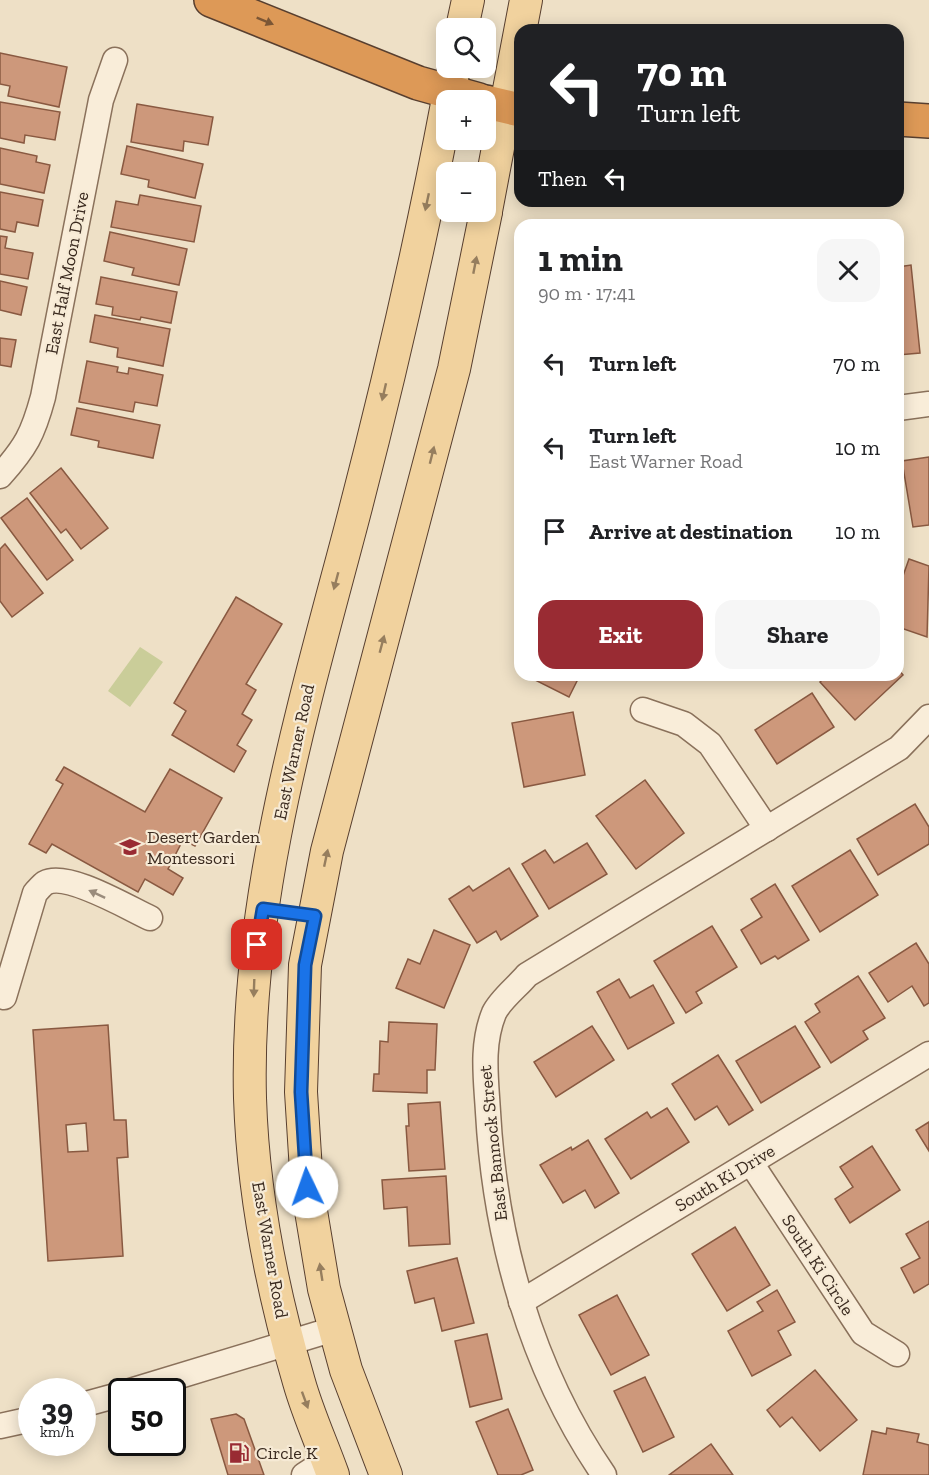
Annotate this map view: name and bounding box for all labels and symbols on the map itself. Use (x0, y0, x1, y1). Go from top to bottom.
one-way arrow (257, 17, 275, 27)
street label: East Half Moon Drive (40, 190, 94, 356)
one-way arrow (422, 193, 431, 212)
one-way arrow (471, 255, 480, 274)
one-way arrow (379, 383, 389, 401)
one-way arrow (427, 446, 437, 464)
one-way arrow (331, 572, 340, 590)
one-way arrow (378, 635, 387, 653)
street label: East Warner Road (269, 682, 319, 822)
place label: Desert Garden Montessori (147, 826, 261, 869)
school or university icon: Desert Garden Montessori (118, 835, 142, 859)
one-way arrow (322, 848, 331, 867)
one-way arrow (88, 889, 105, 898)
pin (231, 919, 282, 970)
one-way arrow (249, 979, 258, 998)
street label: East Bannock Street (474, 1064, 512, 1222)
street label: South Ki Drive (671, 1140, 779, 1216)
position arrow (275, 1155, 339, 1219)
street label: East Warner Road (247, 1180, 293, 1320)
street label: South Ki Circle (777, 1210, 859, 1320)
one-way arrow (316, 1262, 325, 1281)
speed limit sign: 50 (108, 1378, 186, 1456)
one-way arrow (301, 1391, 311, 1409)
fuel station icon: Circle K (227, 1441, 251, 1465)
place label: Circle K (256, 1442, 318, 1464)

